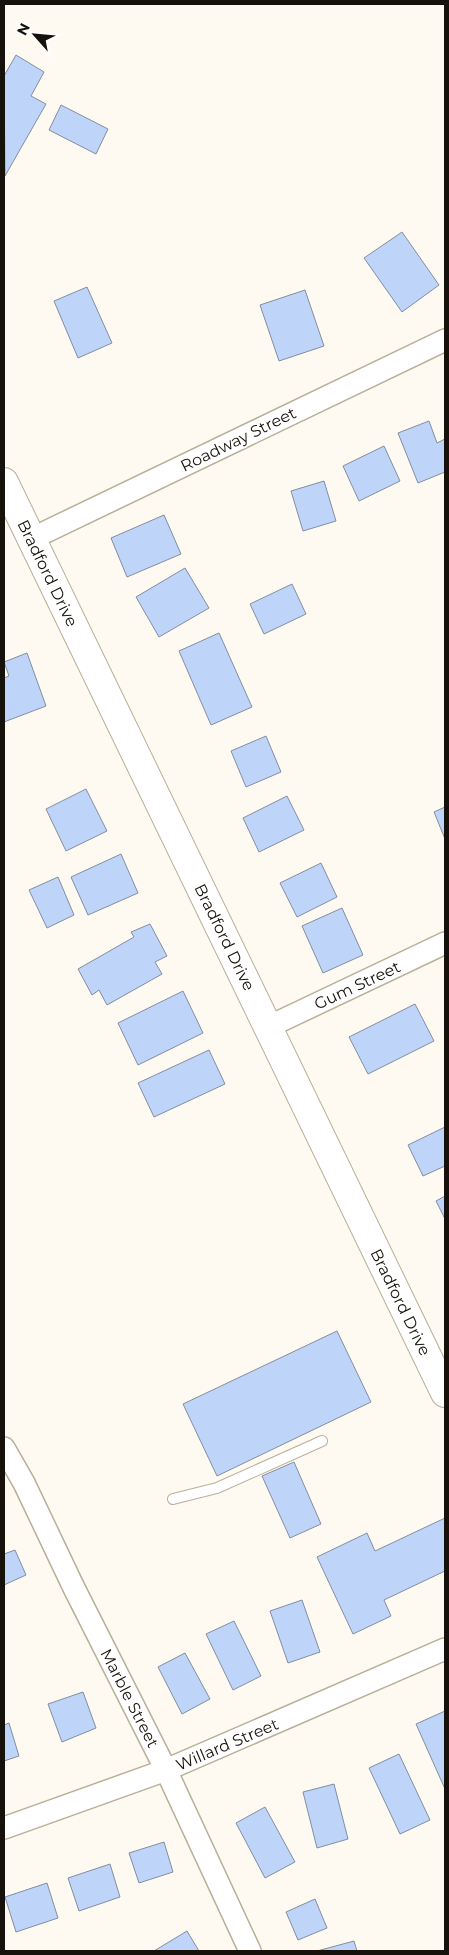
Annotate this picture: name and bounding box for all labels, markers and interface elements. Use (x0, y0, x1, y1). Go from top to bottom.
north arrow (10, 10, 60, 60)
text: N (13, 20, 34, 38)
street label: Roadway Street (177, 403, 299, 476)
street label: Bradford Drive (13, 517, 82, 630)
street label: Bradford Drive (190, 881, 259, 994)
street label: Gum Street (311, 957, 404, 1014)
street label: Bradford Drive (366, 1246, 435, 1359)
street label: Marble Street (96, 1646, 163, 1751)
street label: Willard Street (173, 1714, 282, 1775)

